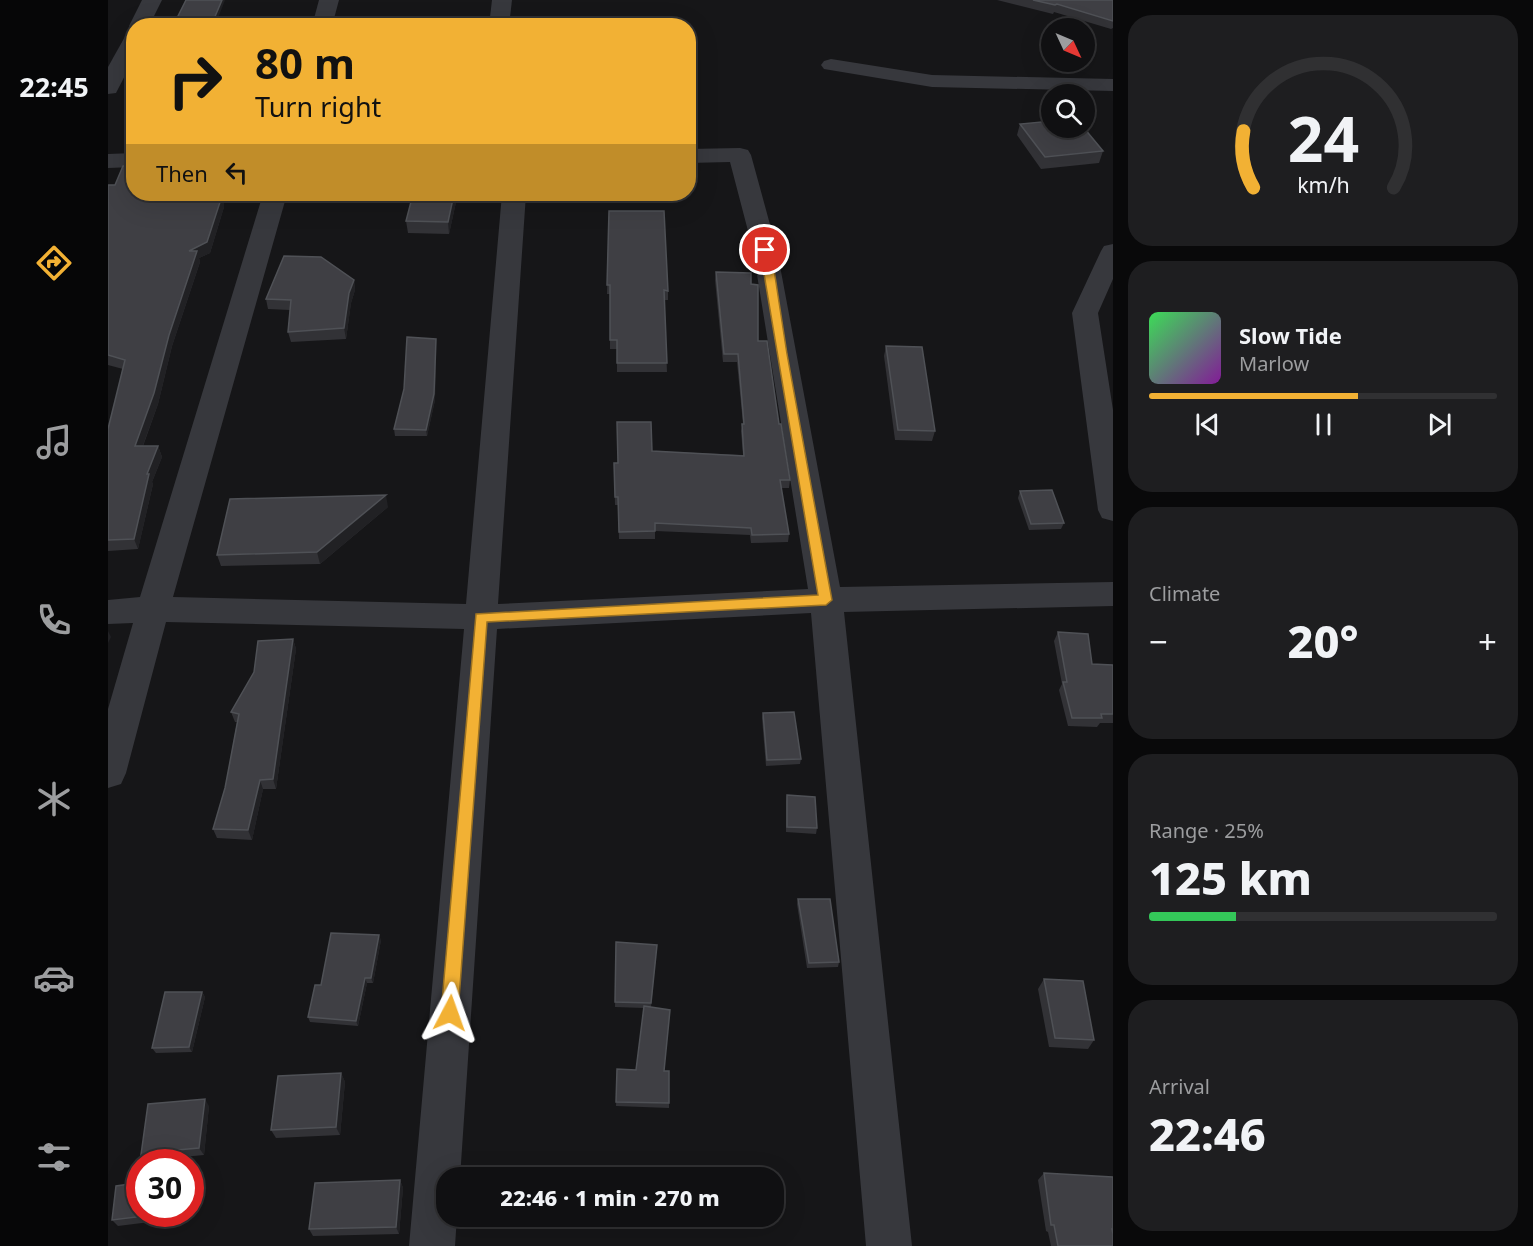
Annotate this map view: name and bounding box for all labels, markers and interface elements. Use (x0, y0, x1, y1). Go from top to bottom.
north arrow (1041, 18, 1095, 72)
map controls (1041, 18, 1095, 138)
text: 80 m (255, 34, 355, 91)
icon: right (156, 42, 234, 120)
text: 22:45 (19, 68, 89, 105)
button: search (1041, 84, 1095, 138)
text: Turn right (255, 88, 381, 125)
text: 24 (1287, 95, 1359, 180)
icon: left (220, 156, 253, 189)
text: Then (156, 158, 208, 188)
text: km/h (1297, 170, 1349, 199)
pin (739, 224, 790, 275)
icon: arrive (748, 233, 781, 266)
icon: directions (33, 242, 75, 284)
text: Slow Tide (1239, 320, 1342, 350)
text: Marlow (1239, 350, 1309, 377)
icon: previous (1191, 408, 1224, 441)
icon: pause (1307, 408, 1340, 441)
icon: next (1423, 408, 1456, 441)
icon: music (33, 421, 75, 463)
text: Climate (1149, 580, 1220, 607)
icon: phone (33, 599, 75, 641)
text: 20° (1287, 610, 1359, 671)
text: − (1149, 619, 1168, 664)
text: + (1478, 619, 1497, 664)
icon: climate (33, 778, 75, 820)
text: Range · 25% (1149, 817, 1264, 844)
text: 125 km (1149, 847, 1312, 908)
icon: car (33, 957, 75, 999)
position arrow (418, 981, 482, 1045)
text: Arrival (1149, 1073, 1210, 1100)
text: 22:46 (1149, 1103, 1266, 1164)
icon: filters (33, 1136, 75, 1178)
speed limit sign: 30 (126, 1149, 204, 1227)
text: 22:46 · 1 min · 270 m (500, 1182, 720, 1212)

